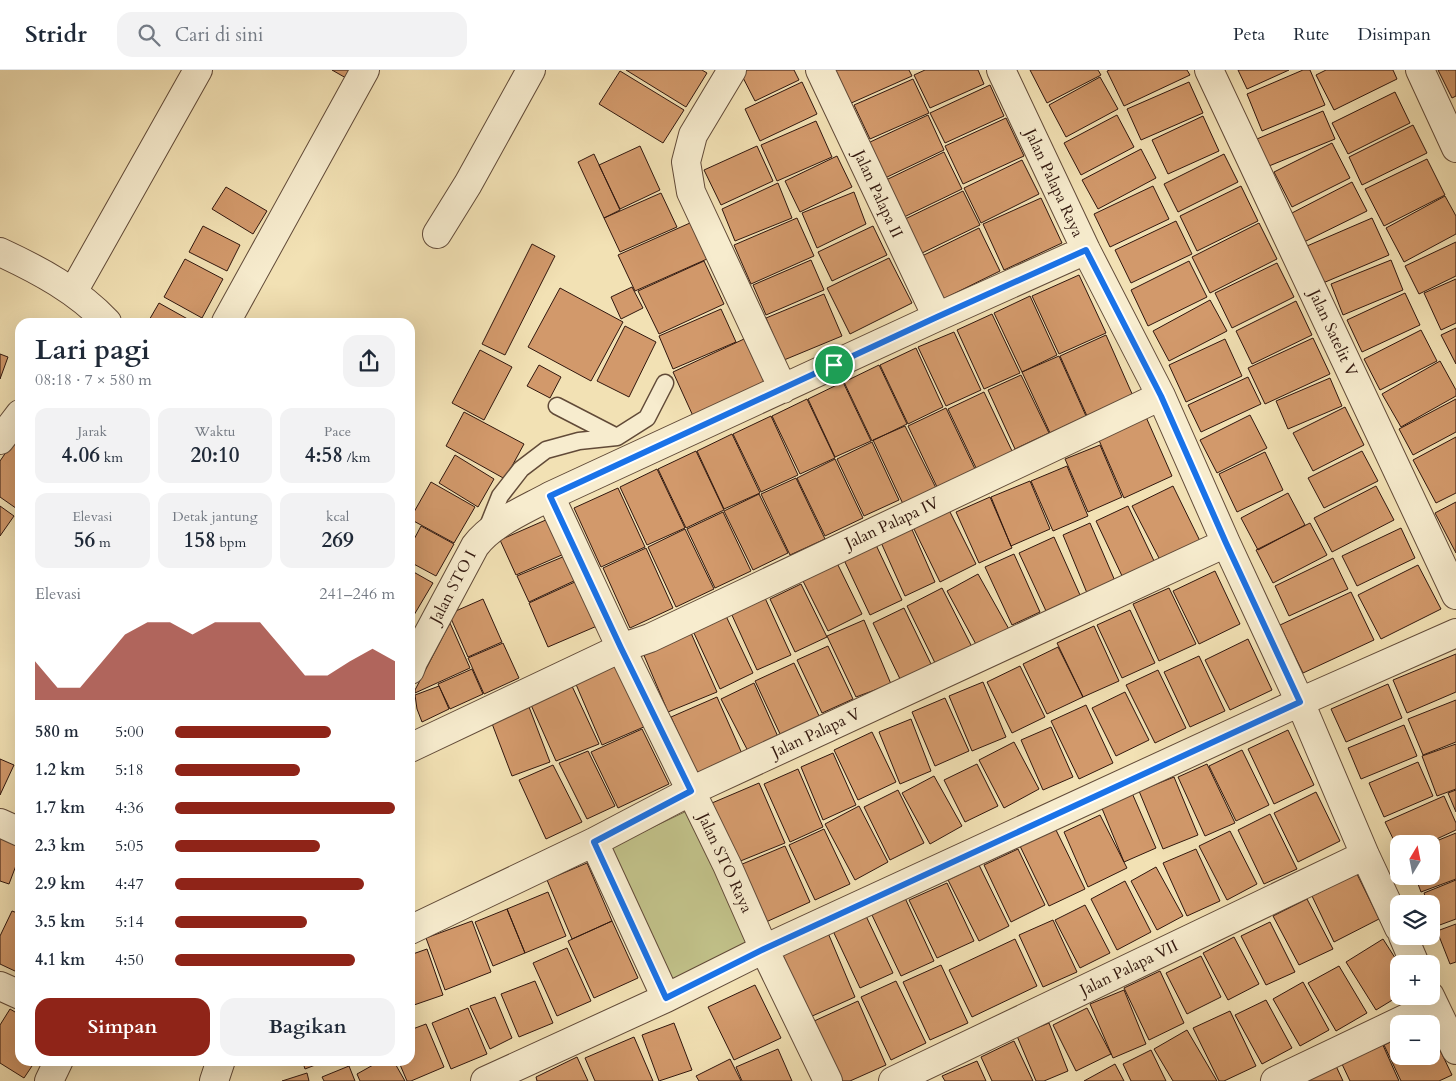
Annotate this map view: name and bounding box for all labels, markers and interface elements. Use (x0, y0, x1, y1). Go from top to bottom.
search box (117, 12, 467, 57)
text: Stridr (25, 18, 87, 51)
icon: search (135, 21, 163, 49)
text: Cari di sini (175, 22, 263, 48)
text: Peta (1233, 22, 1265, 47)
text: Rute (1293, 22, 1329, 47)
text: Disimpan (1357, 22, 1431, 47)
street label: Jalan Palapa Raya (1018, 123, 1089, 241)
street label: Jalan Palapa II (847, 145, 908, 242)
street label: Jalan Satelit V (1302, 284, 1363, 380)
text: Lari pagi (35, 331, 150, 369)
button: share (343, 335, 395, 387)
pin (813, 344, 855, 386)
icon: arrive (820, 351, 848, 379)
text: 08:18 · 7 × 580 m (35, 369, 152, 391)
text: Jarak (78, 422, 107, 441)
text: Waktu (194, 422, 236, 441)
text: Pace (324, 422, 351, 441)
text: 4.06 (62, 441, 100, 470)
text: 20:10 (190, 441, 240, 470)
text: 4:58 (305, 441, 343, 470)
text: km (100, 448, 123, 467)
text: /km (343, 448, 371, 467)
street label: Jalan Palapa IV (840, 492, 943, 555)
text: Elevasi (72, 507, 112, 526)
text: Detak jantung (172, 507, 258, 526)
text: kcal (326, 507, 349, 526)
text: 56 (74, 526, 95, 555)
text: 158 (184, 526, 216, 555)
text: 269 (322, 526, 354, 555)
text: m (95, 533, 111, 552)
text: bpm (216, 533, 246, 552)
street label: Jalan STO I (424, 546, 482, 629)
text: Elevasi (35, 583, 81, 605)
text: 241–246 m (319, 583, 395, 605)
street label: Jalan Palapa V (766, 703, 864, 764)
text: 580 m (35, 721, 79, 743)
text: 5:00 (115, 721, 144, 743)
text: 1.2 km (35, 759, 85, 781)
text: 5:18 (115, 759, 144, 781)
text: 1.7 km (35, 797, 85, 819)
text: 4:36 (115, 797, 144, 819)
street label: Jalan STO Raya (691, 808, 758, 917)
text: 2.3 km (35, 835, 85, 857)
text: 5:05 (115, 835, 144, 857)
north arrow (1390, 835, 1440, 885)
map controls (1390, 835, 1440, 1065)
text: 2.9 km (35, 873, 85, 895)
text: 4:47 (115, 873, 144, 895)
button: layers (1390, 895, 1440, 945)
text: 3.5 km (35, 911, 85, 933)
text: 5:14 (115, 911, 144, 933)
street label: Jalan Palapa VII (1075, 935, 1182, 1002)
text: 4.1 km (35, 949, 85, 971)
text: 4:50 (115, 949, 144, 971)
button: + (1390, 955, 1440, 1005)
button: Simpan (35, 998, 210, 1056)
button: Bagikan (220, 998, 395, 1056)
button: − (1390, 1015, 1440, 1065)

